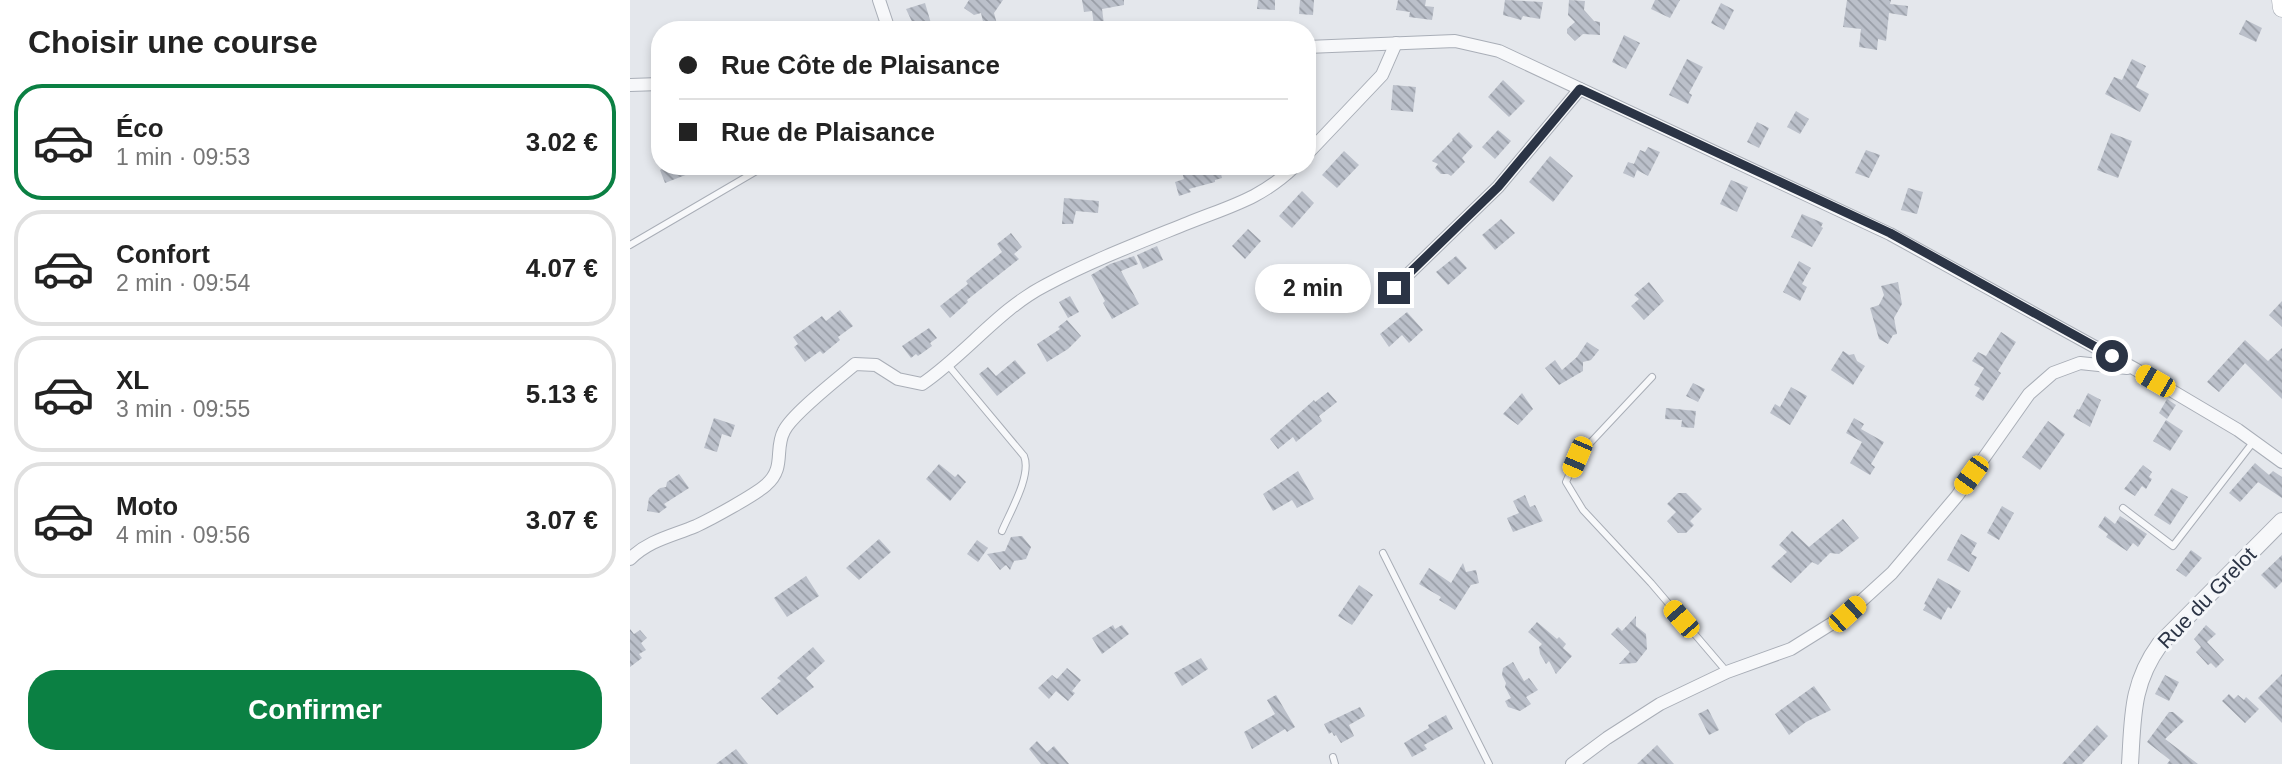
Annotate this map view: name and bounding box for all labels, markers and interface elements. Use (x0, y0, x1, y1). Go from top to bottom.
text: Choisir une course (28, 24, 318, 60)
text: Rue Côte de Plaisance (721, 50, 1000, 80)
icon: car (32, 111, 95, 174)
text: Éco (116, 113, 164, 143)
text: Rue de Plaisance (721, 117, 935, 147)
text: 3.02 € (526, 127, 598, 157)
text: 1 min · 09:53 (116, 144, 250, 170)
icon: car (32, 237, 95, 300)
text: Confort (116, 239, 210, 269)
text: 4.07 € (526, 253, 598, 283)
callout: 2 min (1254, 264, 1370, 312)
text: 2 min · 09:54 (116, 270, 250, 296)
route end (1378, 272, 1410, 304)
text: 2 min (1283, 275, 1343, 301)
route start (2096, 340, 2128, 372)
car (2132, 361, 2179, 401)
icon: car (32, 363, 95, 426)
text: XL (116, 365, 149, 395)
text: 5.13 € (526, 379, 598, 409)
text: 3 min · 09:55 (116, 396, 250, 422)
car (1560, 434, 1595, 480)
car (1951, 452, 1992, 498)
icon: car (32, 489, 95, 552)
text: Moto (116, 491, 178, 521)
text: 3.07 € (526, 505, 598, 535)
text: 4 min · 09:56 (116, 522, 250, 548)
street label: Rue du Grelot (2153, 543, 2260, 653)
car (1825, 592, 1870, 636)
car (1660, 596, 1703, 642)
button: Confirmer (28, 670, 602, 750)

